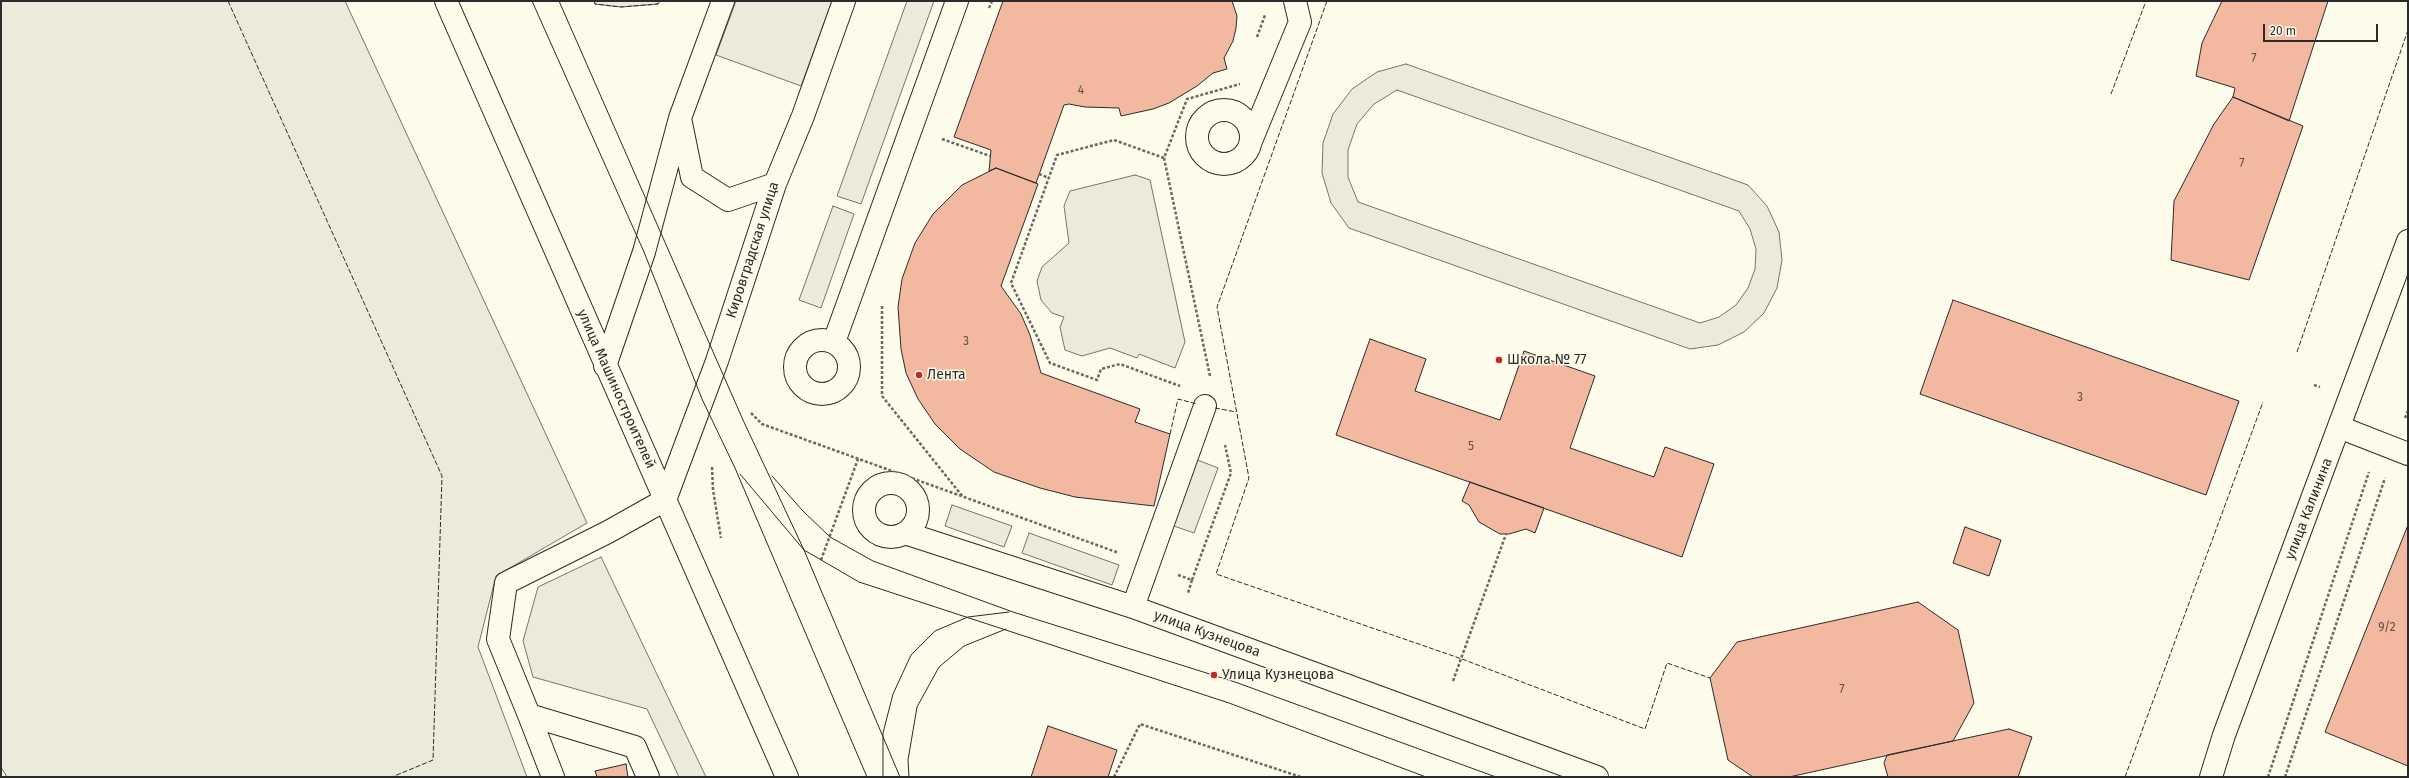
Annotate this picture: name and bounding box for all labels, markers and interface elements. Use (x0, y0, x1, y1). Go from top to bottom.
scale bar (2265, 16, 2380, 42)
text: 20 m (2270, 24, 2296, 38)
house number: 7 (2251, 52, 2257, 66)
house number: 4 (1078, 84, 1084, 98)
house number: 7 (2239, 157, 2245, 171)
street label: Кировградская улица (723, 180, 783, 320)
street label: улица Машиностроителей (573, 307, 659, 471)
house number: 3 (963, 335, 969, 349)
place label: Школа № 77 (1507, 352, 1586, 368)
marker: Школа № 77 (1494, 355, 1504, 365)
place label: Лента (927, 367, 966, 383)
marker: Лента (914, 370, 924, 380)
house number: 3 (2077, 391, 2083, 405)
house number: 5 (1468, 440, 1474, 454)
street label: улица Калинина (2282, 456, 2336, 562)
street label: улица Кузнецова (1151, 607, 1263, 661)
house number: 9/2 (2378, 621, 2396, 635)
place label: Улица Кузнецова (1222, 667, 1334, 683)
marker: Улица Кузнецова (1209, 670, 1219, 680)
house number: 7 (1839, 683, 1845, 697)

